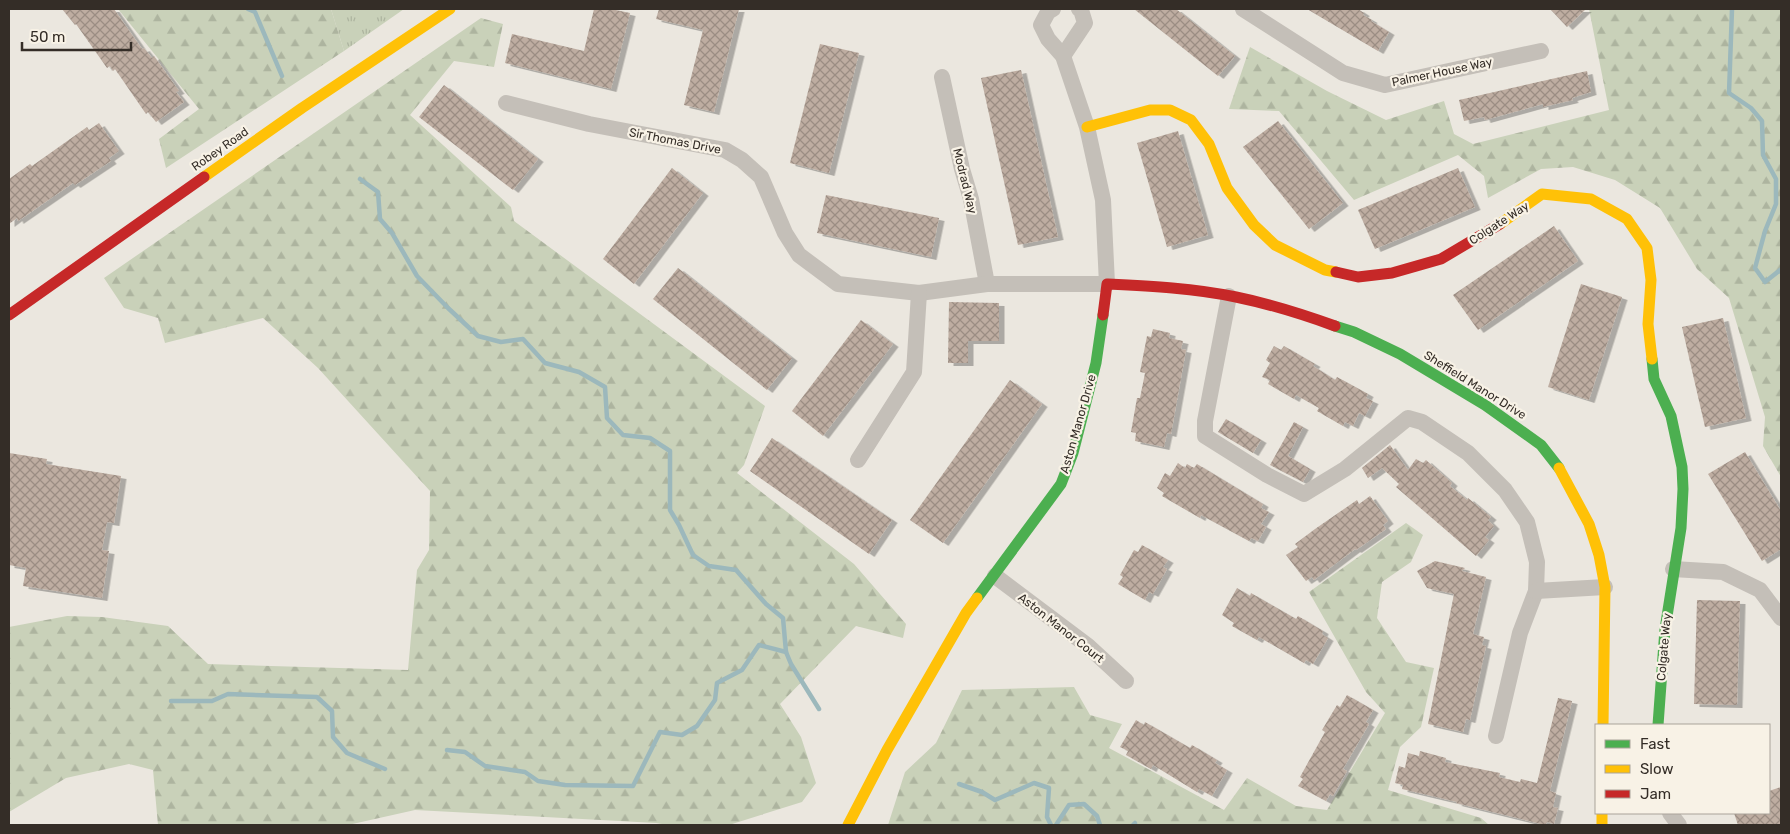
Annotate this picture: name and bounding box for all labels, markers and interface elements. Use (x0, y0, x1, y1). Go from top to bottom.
scale bar (22, 20, 131, 52)
text: 50 m (30, 28, 65, 46)
street label: Palmer House Way (1390, 54, 1494, 89)
street label: Robey Road (189, 124, 251, 174)
street label: Sir Thomas Drive (628, 125, 722, 157)
street label: Modrad Way (950, 147, 980, 216)
street label: Colgate Way (1467, 198, 1532, 247)
street label: Sheffield Manor Drive (1421, 348, 1529, 422)
street label: Aston Manor Drive (1057, 373, 1099, 475)
street label: Aston Manor Court (1015, 590, 1107, 666)
street label: Colgate Way (1654, 612, 1674, 682)
legend (1595, 724, 1770, 814)
text: Fast (1640, 735, 1670, 753)
text: Slow (1640, 760, 1673, 778)
text: Jam (1640, 785, 1671, 803)

